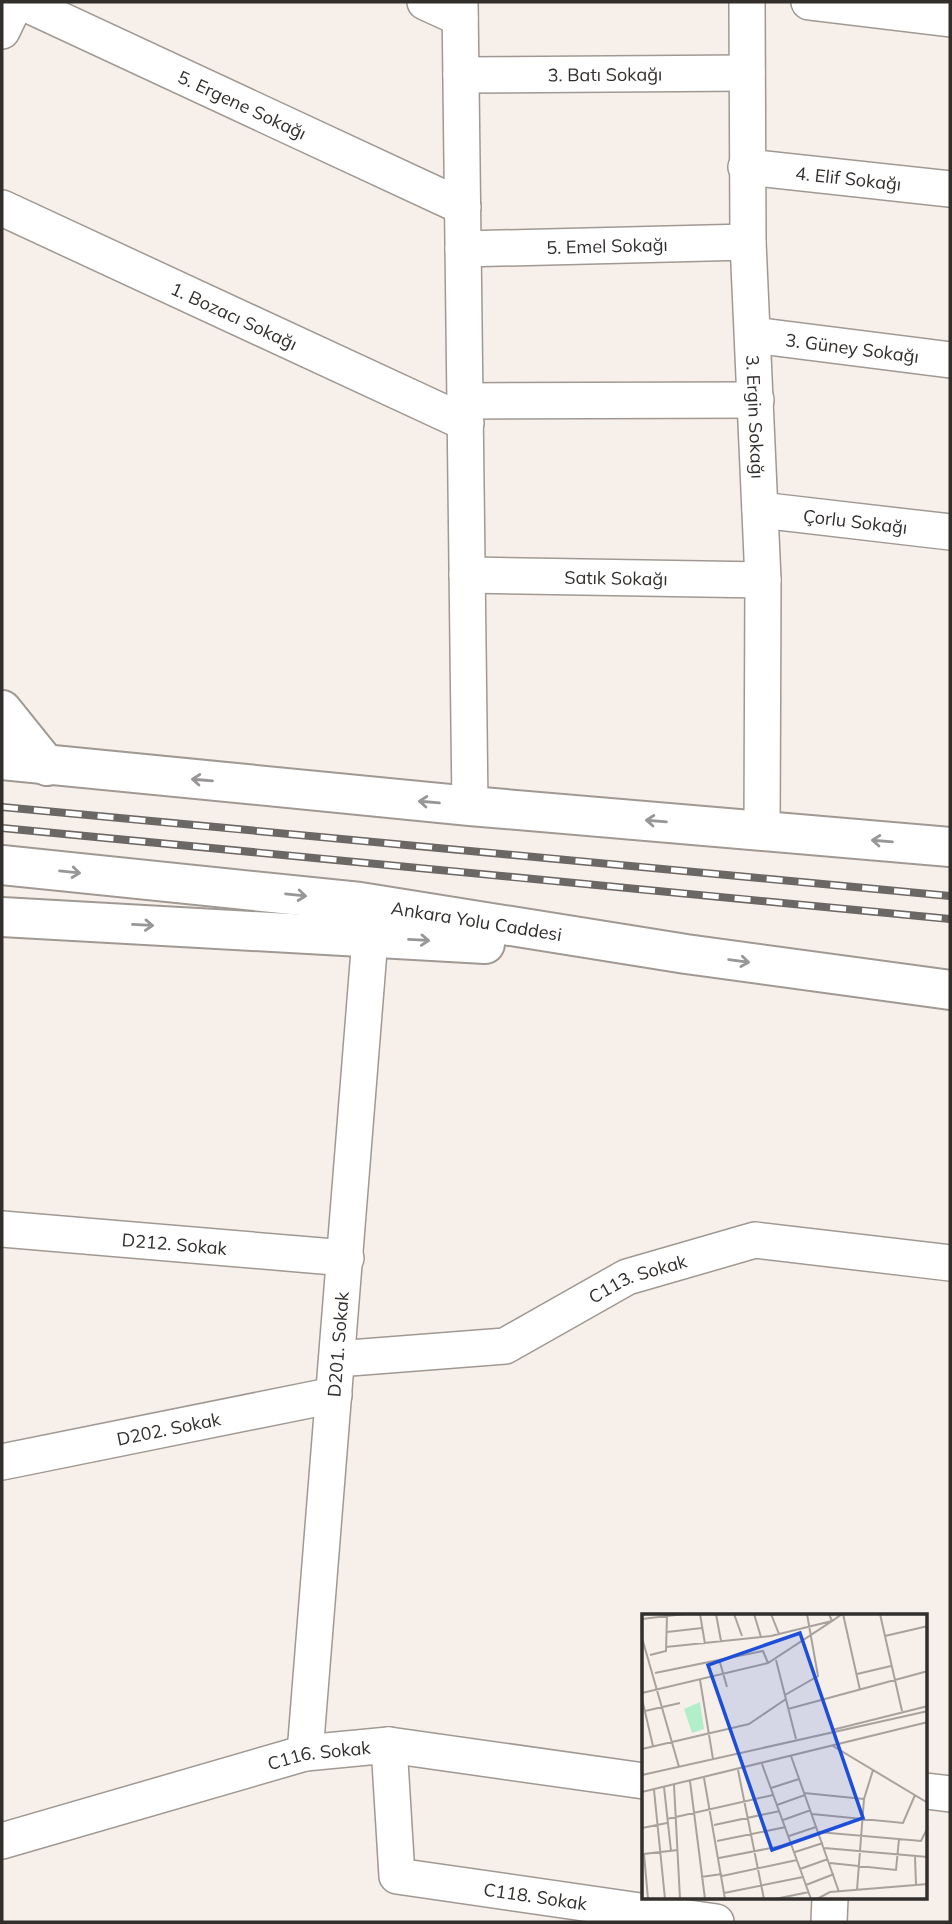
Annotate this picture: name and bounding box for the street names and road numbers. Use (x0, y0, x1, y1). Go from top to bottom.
street label: 3. Batı Sokağı (548, 62, 662, 86)
street label: 5. Ergene Sokağı (174, 65, 310, 144)
street label: 4. Elif Sokağı (794, 161, 902, 195)
street label: 5. Emel Sokağı (546, 232, 668, 258)
street label: 1. Bozacı Sokağı (167, 276, 301, 355)
street label: 3. Güney Sokağı (784, 328, 920, 367)
street label: 3. Ergin Sokağı (742, 355, 770, 479)
street label: Çorlu Sokağı (802, 504, 909, 538)
street label: Satık Sokağı (564, 565, 668, 590)
street label: Ankara Yolu Caddesi (390, 896, 564, 946)
street label: D212. Sokak (121, 1228, 229, 1259)
street label: C113. Sokak (584, 1249, 690, 1308)
street label: D201. Sokak (322, 1290, 353, 1398)
street label: D202. Sokak (115, 1407, 223, 1450)
street label: C116. Sokak (265, 1735, 372, 1775)
street label: C118. Sokak (482, 1877, 589, 1915)

